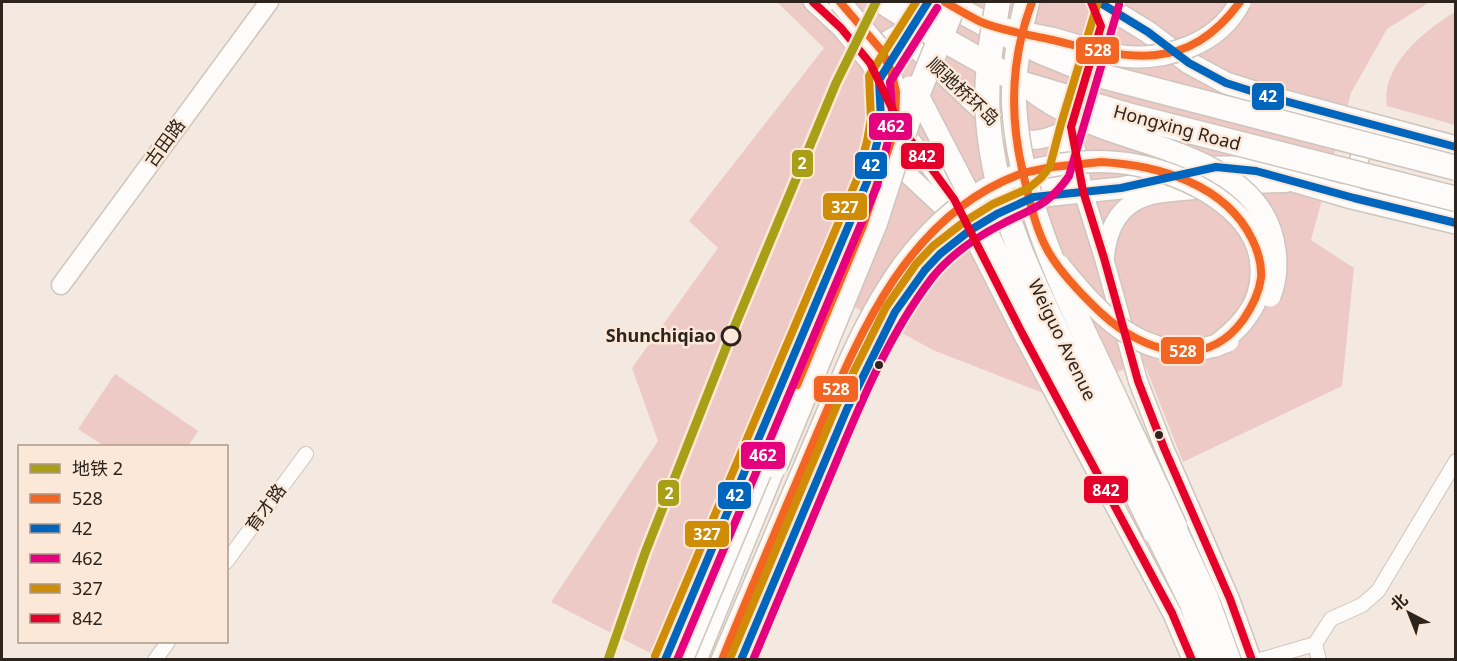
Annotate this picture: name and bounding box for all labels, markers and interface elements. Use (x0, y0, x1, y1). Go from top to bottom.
line badge: 528 (1075, 36, 1120, 65)
text: 528 (1084, 39, 1112, 61)
street label: 顺驰桥环岛 (923, 52, 1005, 131)
line badge: 42 (1251, 82, 1285, 111)
text: 42 (1259, 85, 1277, 107)
street label: Hongxing Road (1111, 99, 1243, 156)
line badge: 462 (868, 112, 913, 141)
street label: 古田路 (139, 114, 190, 171)
text: 462 (877, 115, 905, 137)
line badge: 842 (900, 142, 945, 170)
text: 842 (908, 145, 936, 167)
line badge: 2 (791, 149, 814, 178)
line badge: 42 (854, 151, 888, 180)
text: 2 (797, 152, 807, 174)
text: 42 (862, 154, 880, 176)
line badge: 327 (822, 192, 868, 221)
text: 327 (831, 196, 859, 218)
street label: Weiguo Avenue (1023, 275, 1103, 404)
place label: Shunchiqiao (606, 323, 716, 347)
marker: Shunchiqiao (721, 326, 741, 346)
line badge: 528 (1160, 336, 1205, 365)
text: 528 (1169, 340, 1197, 362)
unlabelled marker (873, 359, 885, 371)
line badge: 528 (813, 375, 859, 403)
text: 528 (822, 378, 850, 400)
unlabelled marker (1153, 429, 1165, 441)
line badge: 462 (740, 441, 786, 470)
text: 462 (749, 444, 777, 466)
legend (18, 445, 228, 643)
text: 地铁 2 (72, 456, 123, 480)
line badge: 842 (1083, 475, 1129, 504)
street label: 育才路 (240, 479, 291, 536)
line badge: 2 (657, 479, 680, 507)
text: 842 (1092, 479, 1120, 501)
line badge: 42 (717, 481, 752, 510)
text: 2 (664, 482, 674, 504)
text: 42 (726, 484, 744, 506)
text: 528 (72, 486, 103, 510)
text: 42 (72, 516, 93, 540)
line badge: 327 (684, 520, 730, 548)
text: 327 (693, 523, 721, 545)
text: 462 (72, 546, 103, 570)
text: 327 (72, 576, 103, 600)
north arrow (1379, 583, 1439, 643)
text: 北 (1386, 588, 1412, 615)
text: 842 (72, 606, 103, 630)

